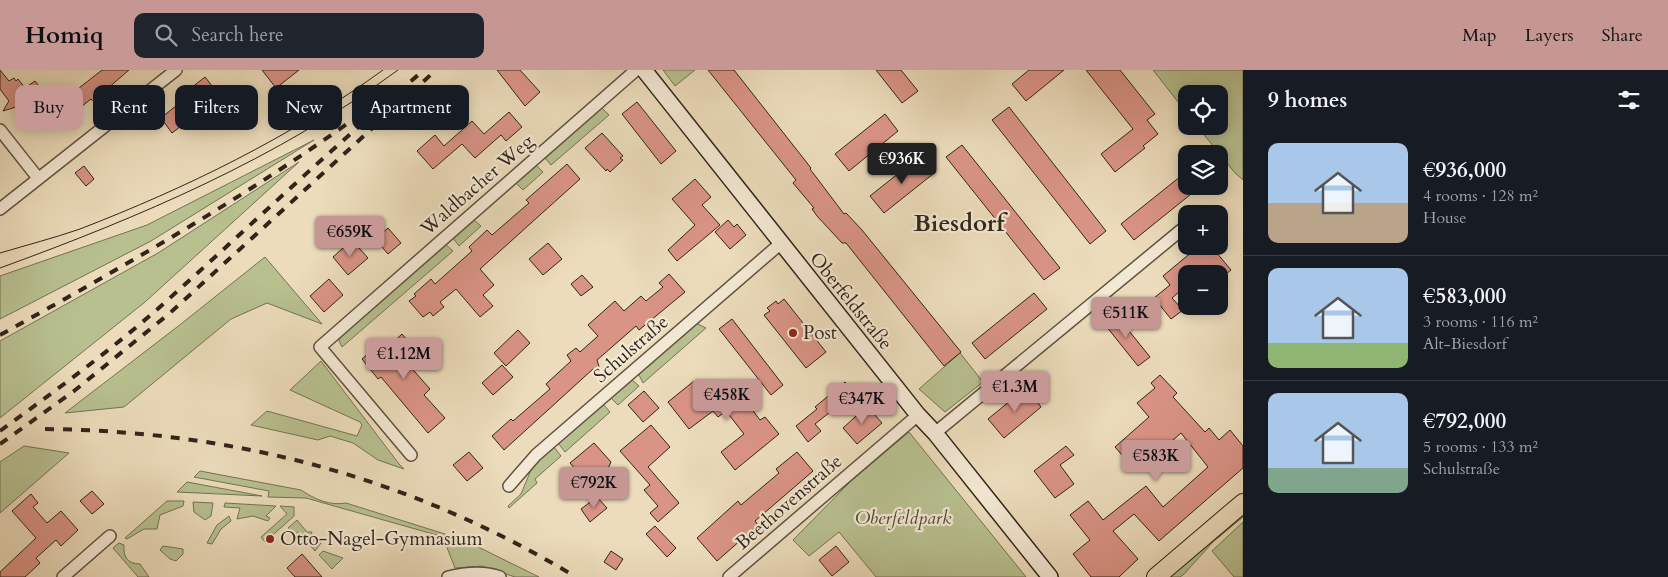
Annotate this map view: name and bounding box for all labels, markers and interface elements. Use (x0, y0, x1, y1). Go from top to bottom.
search box (134, 13, 484, 58)
text: Homiq (25, 19, 104, 52)
icon: search (152, 21, 180, 49)
text: Search here (192, 22, 284, 48)
text: Map (1462, 23, 1497, 48)
text: Layers (1525, 23, 1574, 48)
text: Share (1602, 23, 1643, 48)
chip: Buy (15, 85, 83, 130)
chip: Rent (93, 85, 165, 130)
chip: Filters (175, 85, 258, 130)
chip: New (268, 85, 342, 130)
chip: Apartment (352, 85, 469, 130)
map controls (1178, 85, 1228, 315)
button: locate (1178, 85, 1228, 135)
text: 9 homes (1268, 86, 1347, 115)
icon: filters (1615, 86, 1643, 114)
street label: Waldbacher Weg (414, 128, 540, 242)
pin: €936K (867, 142, 937, 185)
button: layers (1178, 145, 1228, 195)
text: €936K (878, 148, 926, 170)
text: €936,000 (1423, 156, 1506, 185)
icon: home (1308, 163, 1368, 223)
text: 4 rooms · 128 m² (1423, 185, 1538, 207)
button: + (1178, 205, 1228, 255)
district label: Biesdorf (913, 207, 1008, 240)
text: House (1423, 207, 1466, 229)
pin: €659K (315, 216, 385, 258)
text: €659K (326, 221, 374, 243)
street label: Oberfeldstraße (803, 247, 899, 355)
button: − (1178, 265, 1228, 315)
text: €583,000 (1423, 282, 1506, 311)
icon: home (1308, 288, 1368, 348)
pin: €511K (1091, 296, 1161, 339)
text: €511K (1102, 302, 1150, 324)
street label: Schulstraße (588, 309, 674, 389)
text: 3 rooms · 116 m² (1423, 311, 1538, 333)
place label: Post (803, 320, 837, 346)
marker: Post (787, 327, 799, 339)
text: Alt-Biesdorf (1423, 333, 1507, 355)
pin: €1.12M (363, 338, 445, 380)
text: €1.12M (377, 343, 431, 365)
pin: €1.3M (980, 370, 1050, 413)
text: €1.3M (992, 376, 1038, 398)
pin: €458K (692, 378, 762, 421)
pin: €347K (827, 382, 897, 425)
text: €458K (703, 384, 751, 406)
text: €347K (838, 388, 886, 410)
text: €792,000 (1423, 407, 1506, 436)
icon: home (1308, 413, 1368, 473)
text: 5 rooms · 133 m² (1423, 436, 1538, 458)
pin: €583K (1121, 440, 1191, 482)
text: €583K (1132, 445, 1180, 467)
street label: Beethovenstraße (730, 448, 848, 556)
text: Schulstraße (1423, 458, 1500, 480)
pin: €792K (559, 466, 629, 509)
text: €792K (570, 472, 618, 494)
park label: Oberfeldpark (855, 505, 952, 531)
place label: Otto-Nagel-Gymnasium (280, 526, 483, 552)
marker: Otto-Nagel-Gymnasium (264, 533, 276, 545)

